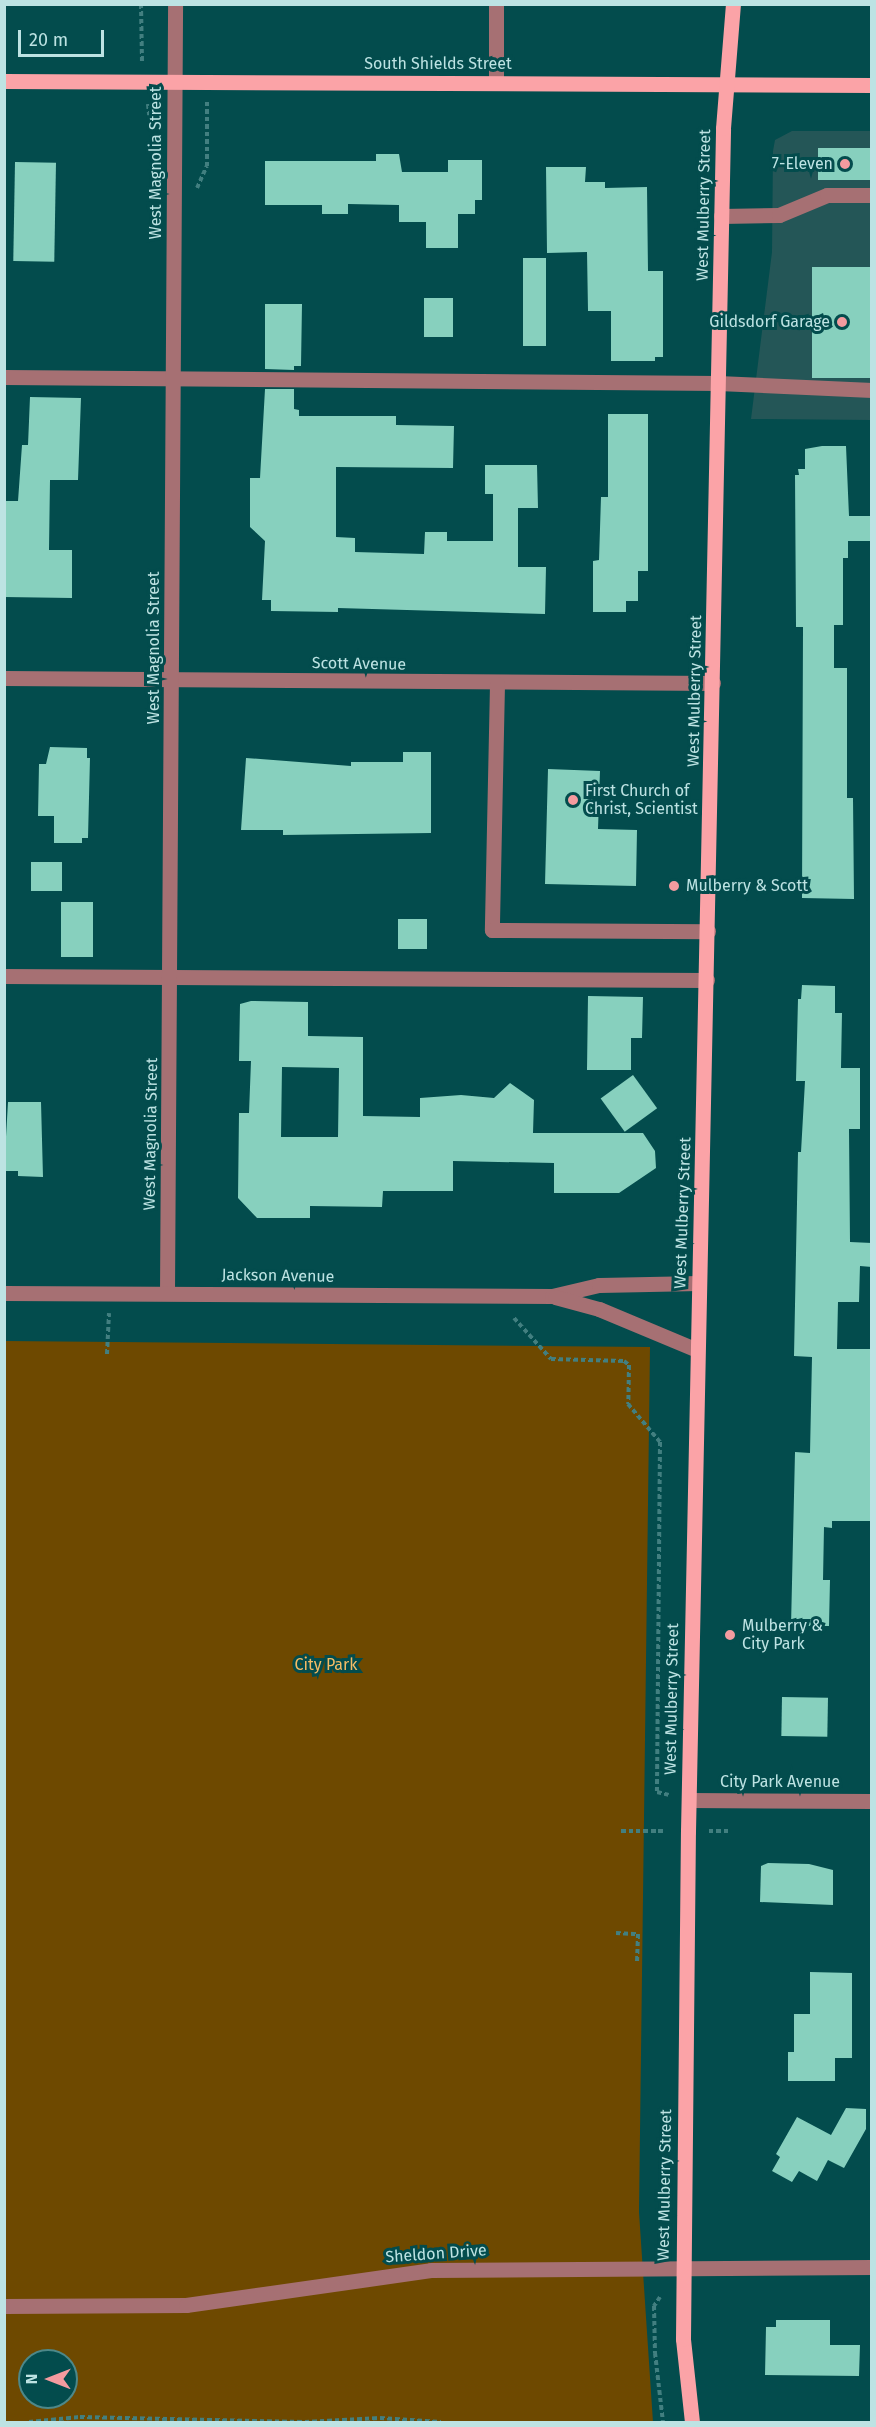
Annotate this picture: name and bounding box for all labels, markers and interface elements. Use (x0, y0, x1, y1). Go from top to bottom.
scale bar (21, 18, 106, 56)
text: 20 m (29, 29, 68, 51)
street label: South Shields Street (364, 54, 512, 74)
street label: West Magnolia Street (146, 87, 166, 239)
street label: West Mulberry Street (693, 129, 715, 281)
place label: 7-Eleven (772, 154, 833, 174)
marker: 7-Eleven (838, 157, 852, 171)
place label: Gildsdorf Garage (709, 312, 830, 332)
marker: Gildsdorf Garage (835, 315, 849, 329)
street label: West Magnolia Street (144, 572, 164, 724)
street label: West Mulberry Street (684, 615, 706, 767)
street label: Scott Avenue (312, 654, 406, 674)
place label: First Church of Christ, Scientist (585, 781, 698, 819)
marker: First Church of Christ, Scientist (566, 793, 580, 807)
place label: Mulberry & Scott (686, 876, 808, 896)
marker: Mulberry & Scott (667, 879, 681, 893)
street label: West Magnolia Street (140, 1057, 162, 1211)
street label: West Mulberry Street (671, 1137, 695, 1289)
street label: Jackson Avenue (221, 1265, 335, 1287)
place label: Mulberry & City Park (742, 1616, 823, 1654)
street label: West Mulberry Street (661, 1623, 683, 1775)
marker: Mulberry & City Park (723, 1628, 737, 1642)
park label: City Park (295, 1655, 357, 1675)
street label: City Park Avenue (720, 1772, 840, 1792)
street label: West Mulberry Street (654, 2109, 676, 2261)
street label: Sheldon Drive (385, 2241, 487, 2267)
north arrow (18, 2349, 78, 2409)
text: N (22, 2374, 41, 2384)

